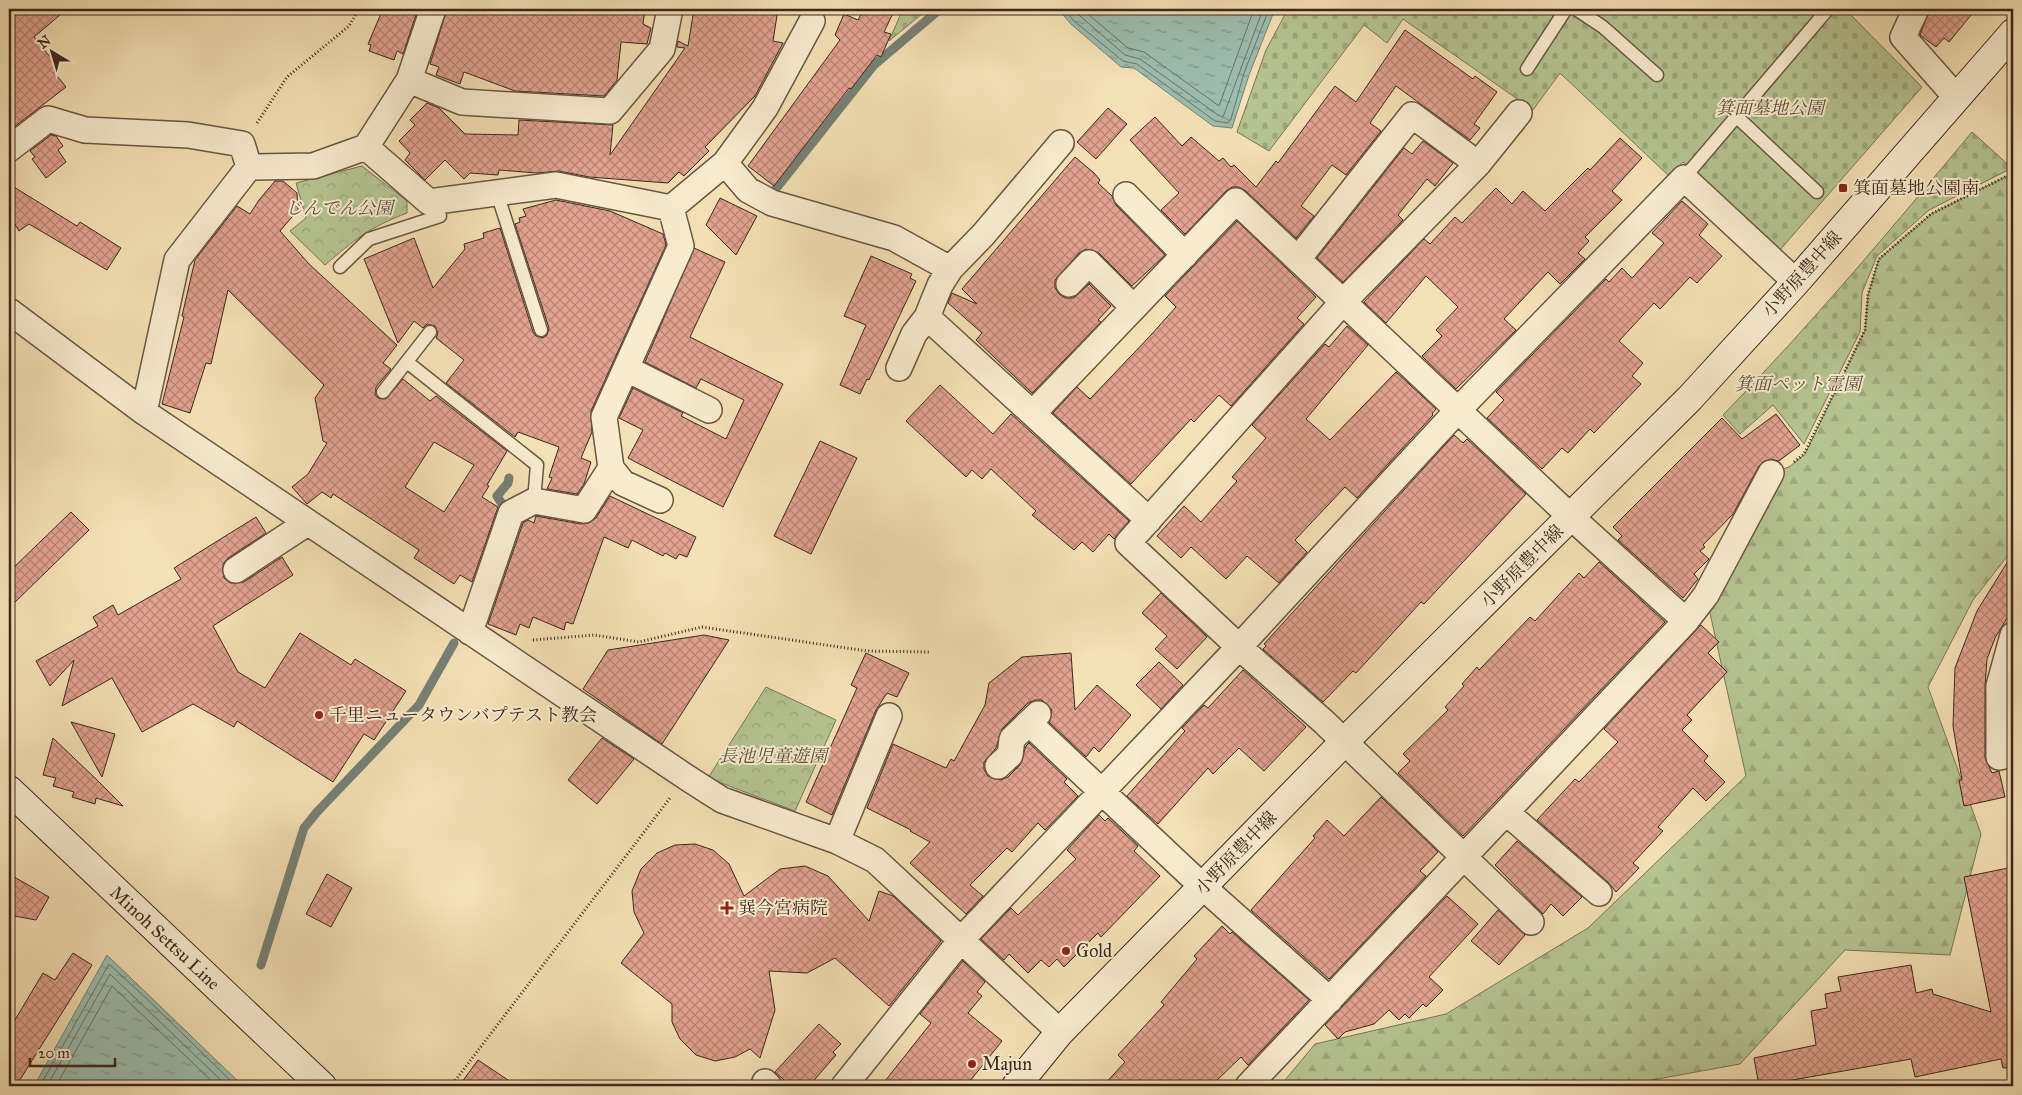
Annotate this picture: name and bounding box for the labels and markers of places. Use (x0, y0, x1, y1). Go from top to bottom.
place label: 箕面墓地公園南 (1853, 177, 1979, 199)
marker: 箕面墓地公園南 (1837, 182, 1849, 194)
place label: 千里ニュータウンバプテスト教会 (329, 704, 597, 726)
marker: 千里ニュータウンバプテスト教会 (313, 709, 325, 721)
place label: 巽今宮病院 (738, 897, 828, 919)
marker: 巽今宮病院 (720, 901, 734, 915)
place label: Gold (1076, 940, 1112, 962)
marker: Gold (1060, 945, 1072, 957)
place label: Majun (982, 1053, 1032, 1075)
marker: Majun (966, 1058, 978, 1070)

